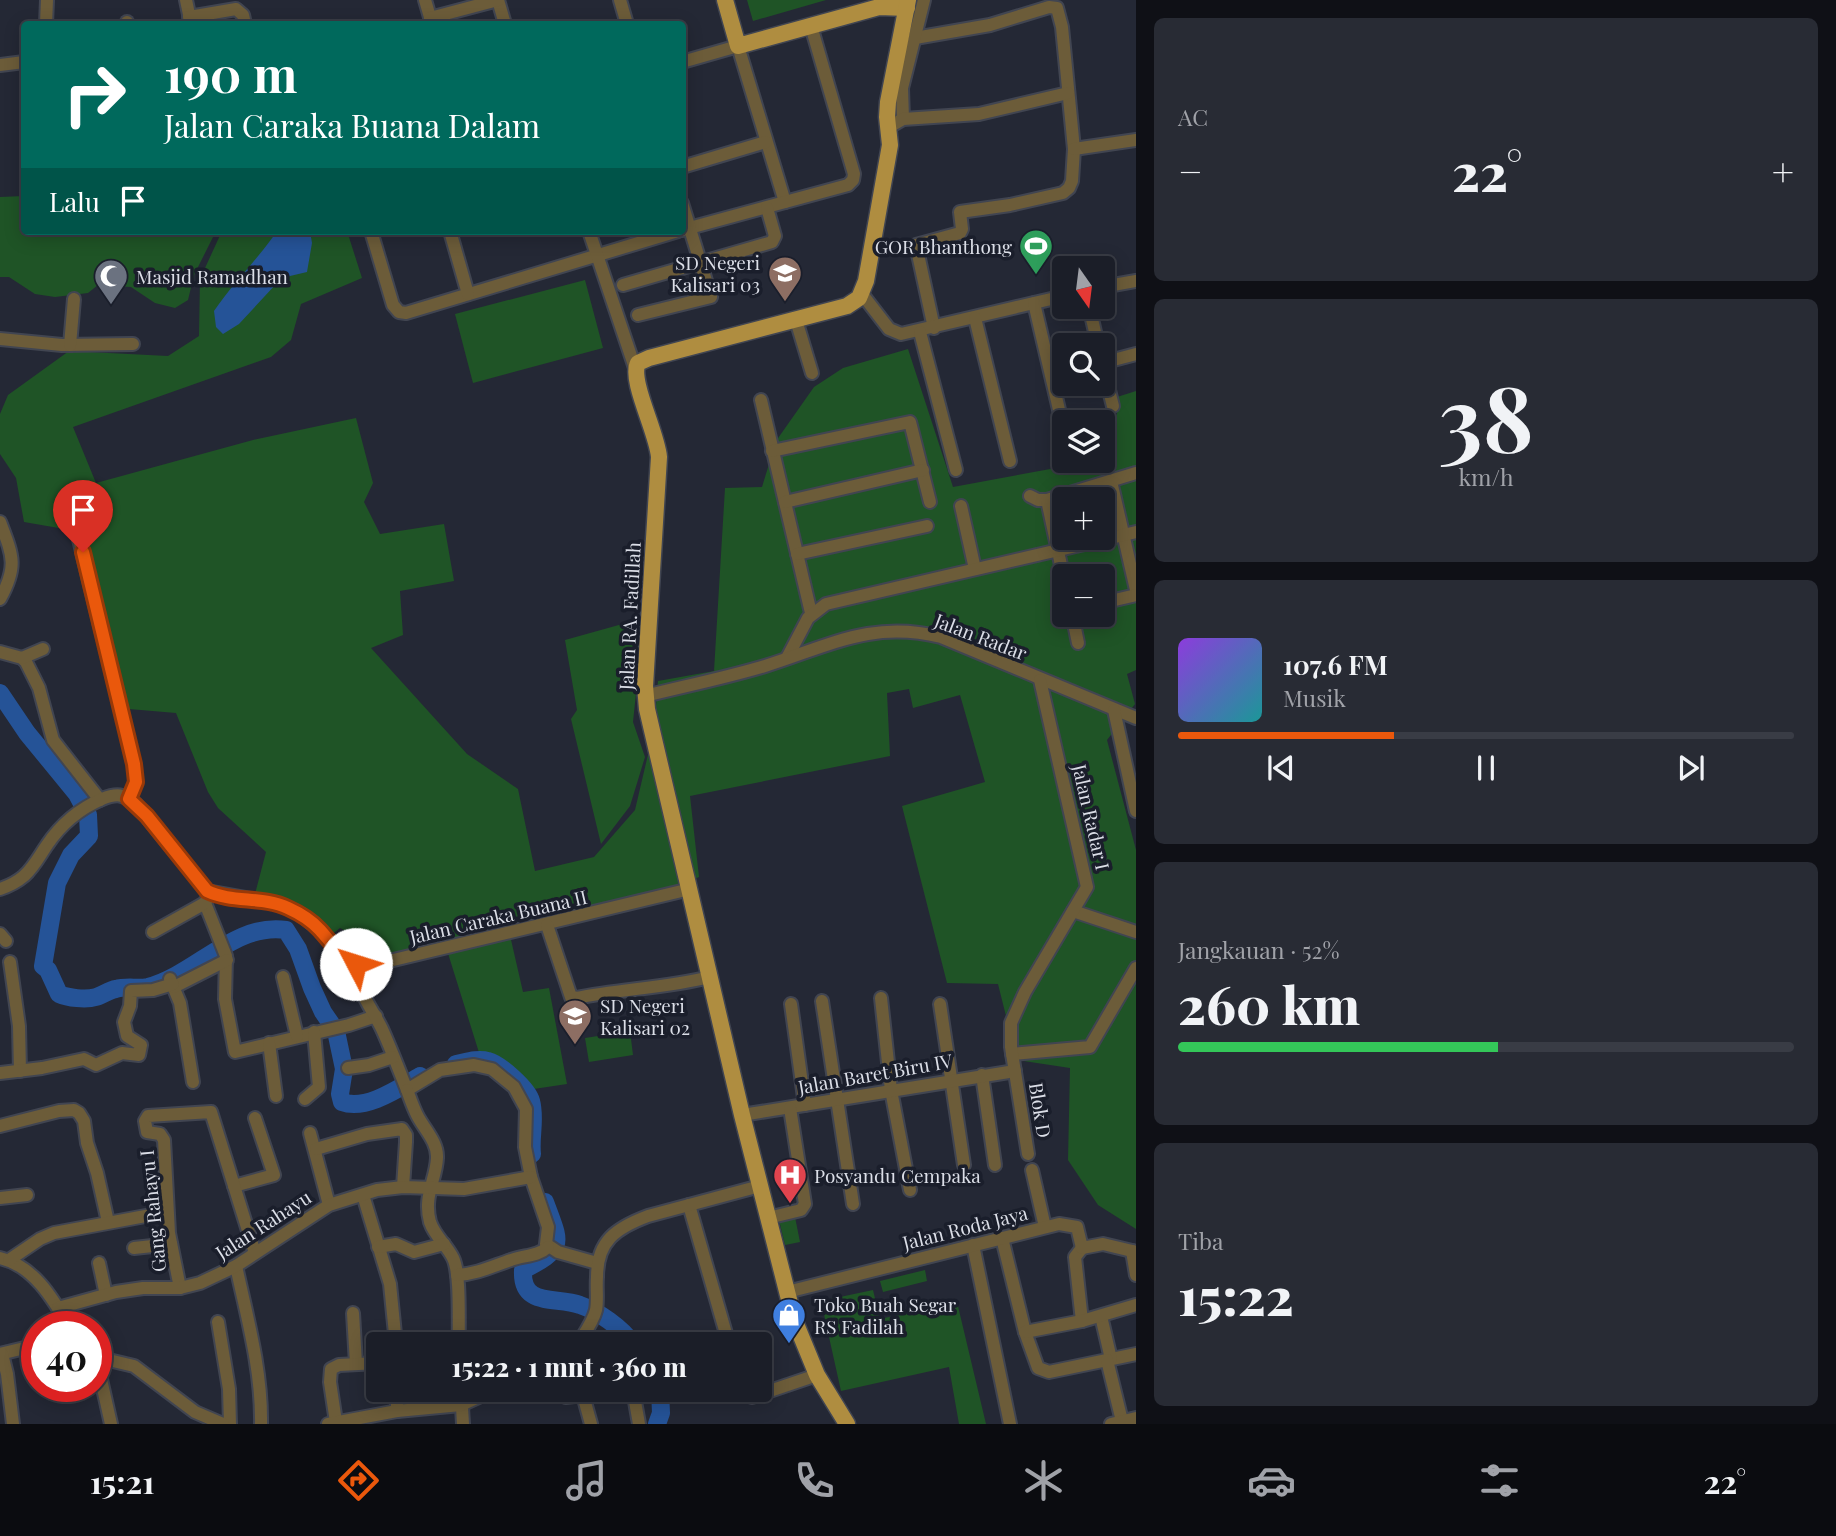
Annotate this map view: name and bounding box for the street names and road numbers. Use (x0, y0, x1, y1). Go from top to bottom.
street label: Jalan RA. Fadillah (612, 541, 646, 692)
street label: Jalan Radar (930, 606, 1031, 666)
street label: Jalan Radar I (1067, 761, 1117, 872)
street label: Jalan Caraka Buana II (406, 883, 589, 949)
street label: Jalan Baret Biru IV (795, 1046, 955, 1100)
street label: Blok D (1024, 1080, 1058, 1140)
street label: Gang Rahayu I (133, 1149, 171, 1273)
street label: Jalan Rahayu (209, 1183, 316, 1265)
street label: Jalan Roda Jaya (899, 1199, 1031, 1255)

